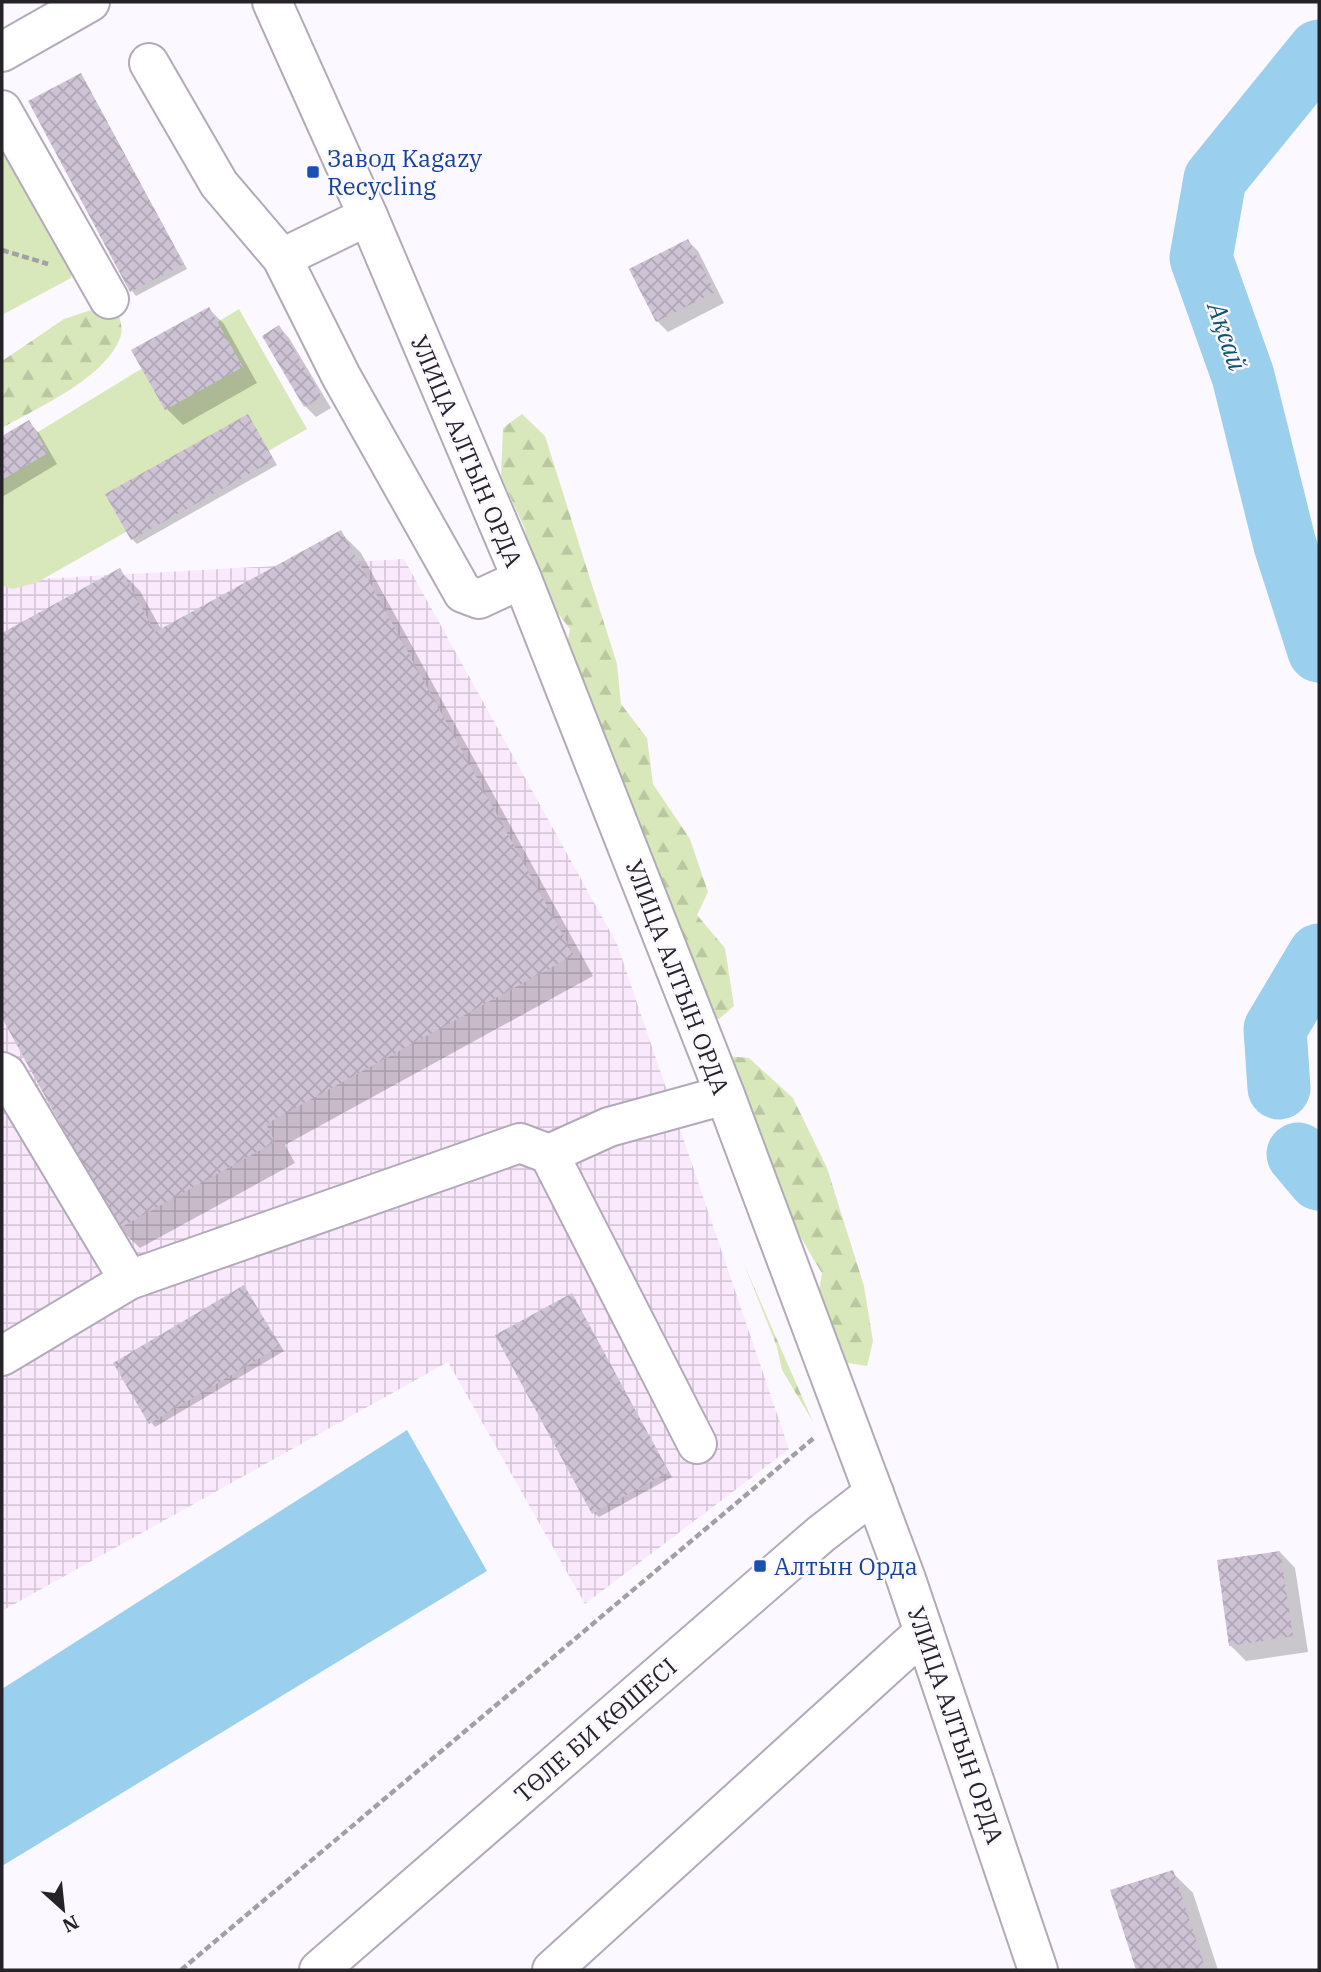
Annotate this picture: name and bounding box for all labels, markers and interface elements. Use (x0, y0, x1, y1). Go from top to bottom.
place label: Завод Kagazy Recycling (327, 142, 482, 202)
marker: Завод Kagazy Recycling (305, 164, 321, 180)
water label: Ақсай (1200, 295, 1256, 375)
street label: УЛИЦА АЛТЫН ОРДА (404, 330, 531, 572)
street label: УЛИЦА АЛТЫН ОРДА (618, 855, 738, 1099)
place label: Алтын Орда (774, 1550, 918, 1582)
marker: Алтын Орда (752, 1558, 768, 1574)
street label: УЛИЦА АЛТЫН ОРДА (900, 1602, 1012, 1848)
street label: ТӨЛЕ БИ КӨШЕСІ (507, 1651, 683, 1809)
north arrow (28, 1874, 98, 1944)
text: N (59, 1910, 83, 1938)

